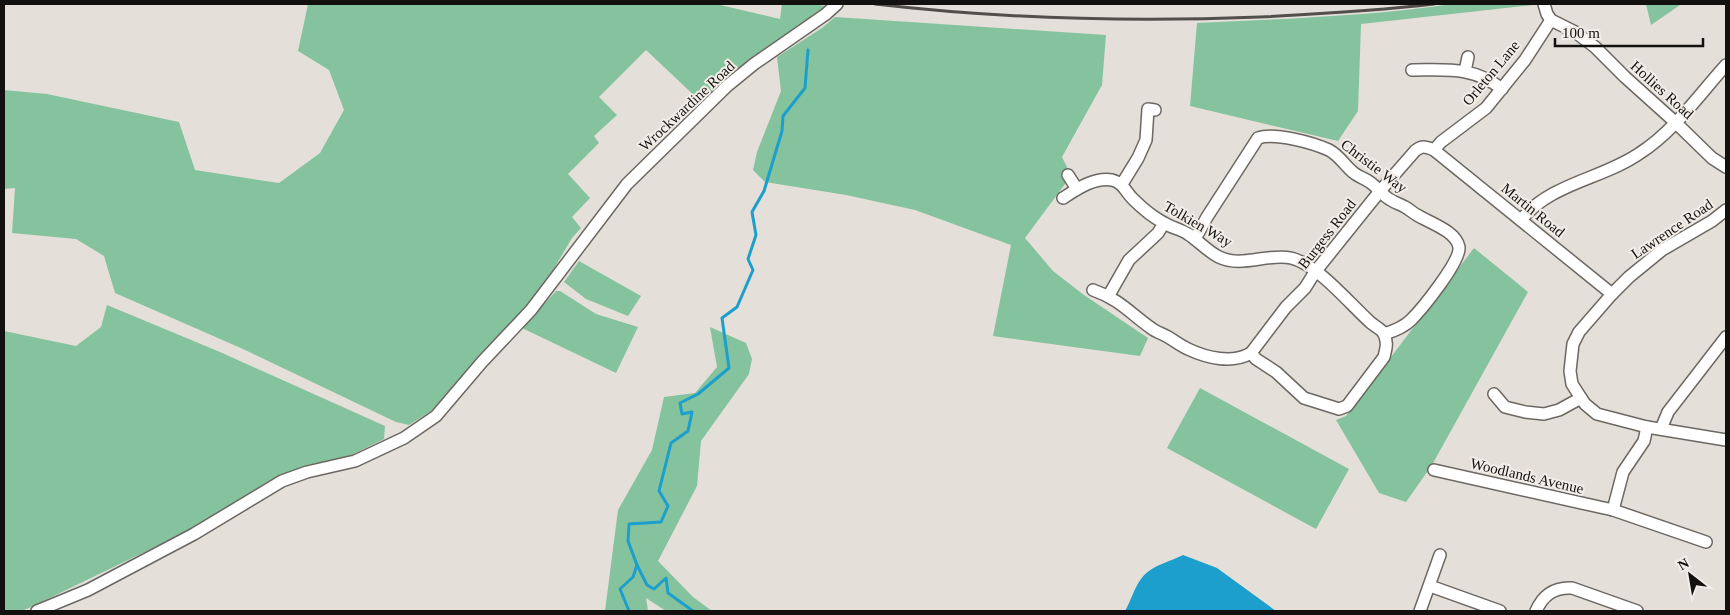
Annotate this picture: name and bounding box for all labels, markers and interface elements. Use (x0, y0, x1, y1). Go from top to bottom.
scale bar (1555, 15, 1702, 47)
text: 100 m (1562, 25, 1600, 41)
street label: Orleton Lane (1459, 37, 1523, 109)
street label: Wrockwardine Road (636, 58, 738, 154)
street label: Hollies Road (1627, 58, 1697, 123)
street label: Christie Way (1338, 136, 1410, 196)
street label: Martin Road (1498, 180, 1568, 241)
street label: Burgess Road (1295, 196, 1359, 272)
street label: Lawrence Road (1628, 196, 1716, 262)
street label: Tolkien Way (1161, 198, 1235, 250)
street label: Woodlands Avenue (1469, 455, 1585, 497)
north arrow (1665, 550, 1715, 600)
text: N (1675, 555, 1692, 573)

